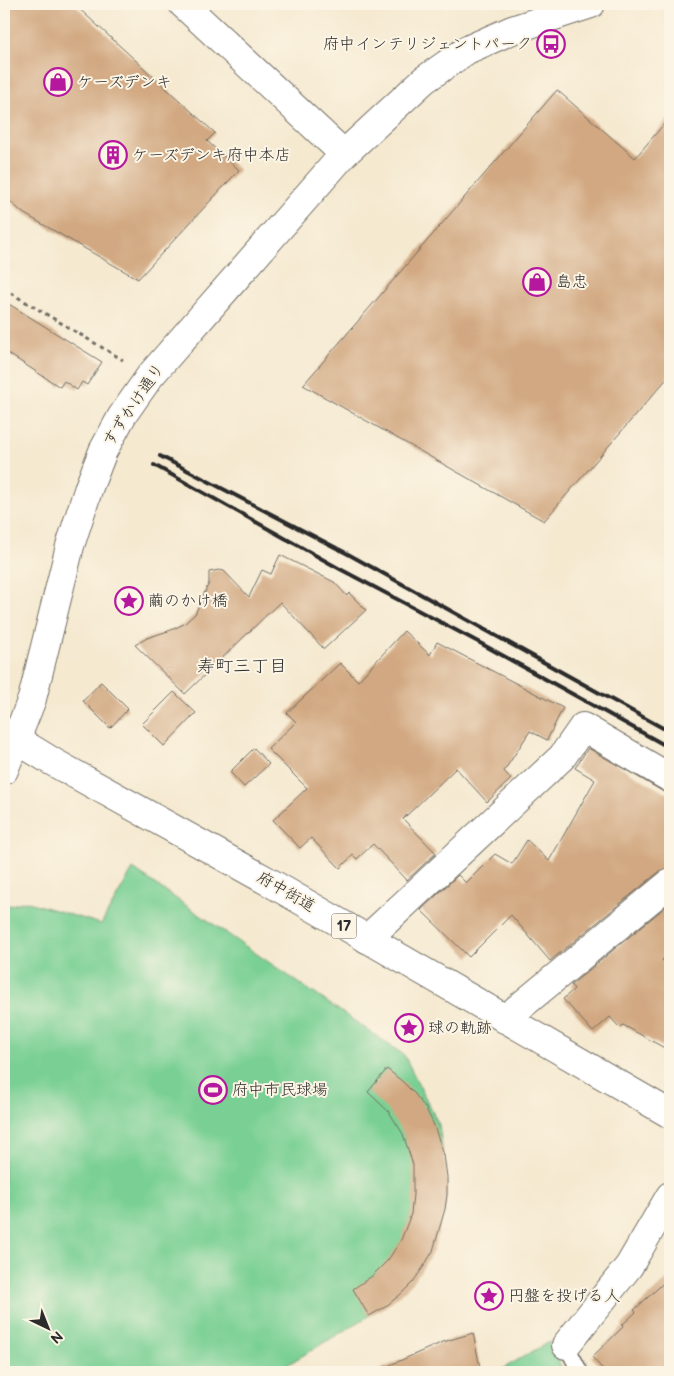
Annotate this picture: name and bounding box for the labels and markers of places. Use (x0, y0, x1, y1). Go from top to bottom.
bus stop icon: 府中インテリジェントパーク (536, 29, 566, 59)
place label: 府中インテリジェントパーク (323, 35, 532, 54)
shop icon: ケーズデンキ (43, 67, 73, 97)
place label: ケーズデンキ (77, 73, 172, 92)
building icon: ケーズデンキ府中本店 (98, 140, 128, 170)
place label: ケーズデンキ府中本店 (132, 146, 291, 165)
shop icon: 島忠 (522, 267, 552, 297)
place label: 島忠 (556, 273, 588, 292)
place icon: 繭のかけ橋 (114, 586, 144, 616)
place label: 繭のかけ橋 (148, 592, 228, 611)
place icon: 球の軌跡 (394, 1013, 424, 1043)
place label: 球の軌跡 (428, 1019, 492, 1038)
sports icon: 府中市民球場 (198, 1075, 228, 1105)
place label: 府中市民球場 (232, 1081, 328, 1100)
place icon: 円盤を投げる人 (474, 1281, 504, 1311)
place label: 円盤を投げる人 (508, 1287, 620, 1306)

